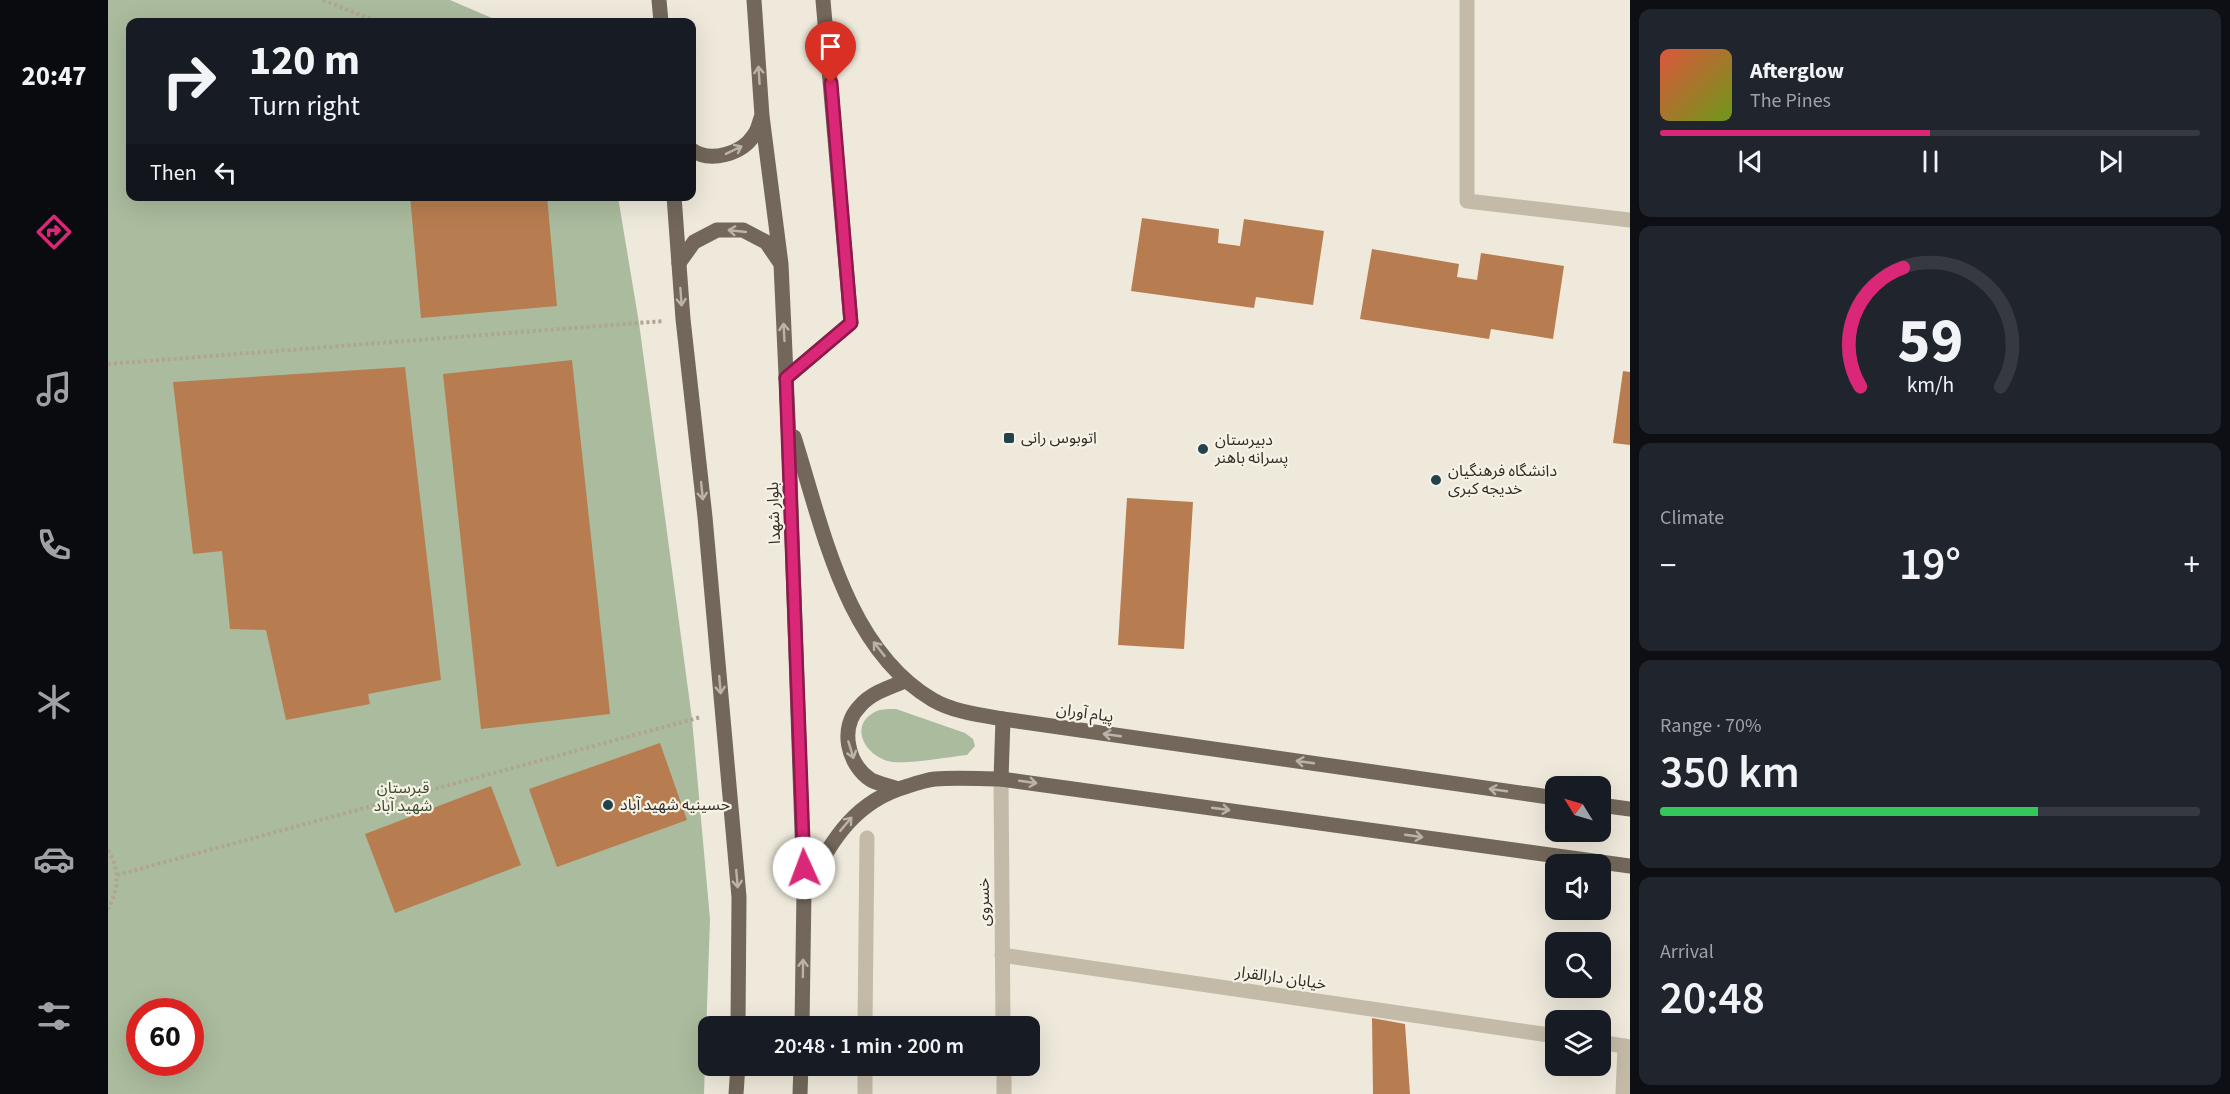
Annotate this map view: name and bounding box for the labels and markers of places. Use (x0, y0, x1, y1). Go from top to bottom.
pin (805, 21, 856, 83)
place label: اتوبوس رانی (1021, 427, 1097, 449)
place label: دبیرستان پسرانه باهنر (1214, 429, 1288, 469)
marker: اتوبوس رانی (1002, 431, 1016, 445)
marker: دبیرستان پسرانه باهنر (1196, 442, 1210, 456)
place label: دانشگاه فرهنگیان خدیجه کبری (1448, 460, 1557, 500)
marker: دانشگاه فرهنگیان خدیجه کبری (1429, 473, 1443, 487)
place label: حسینیه شهید آباد (620, 794, 730, 816)
marker: حسینیه شهید آباد (601, 798, 615, 812)

